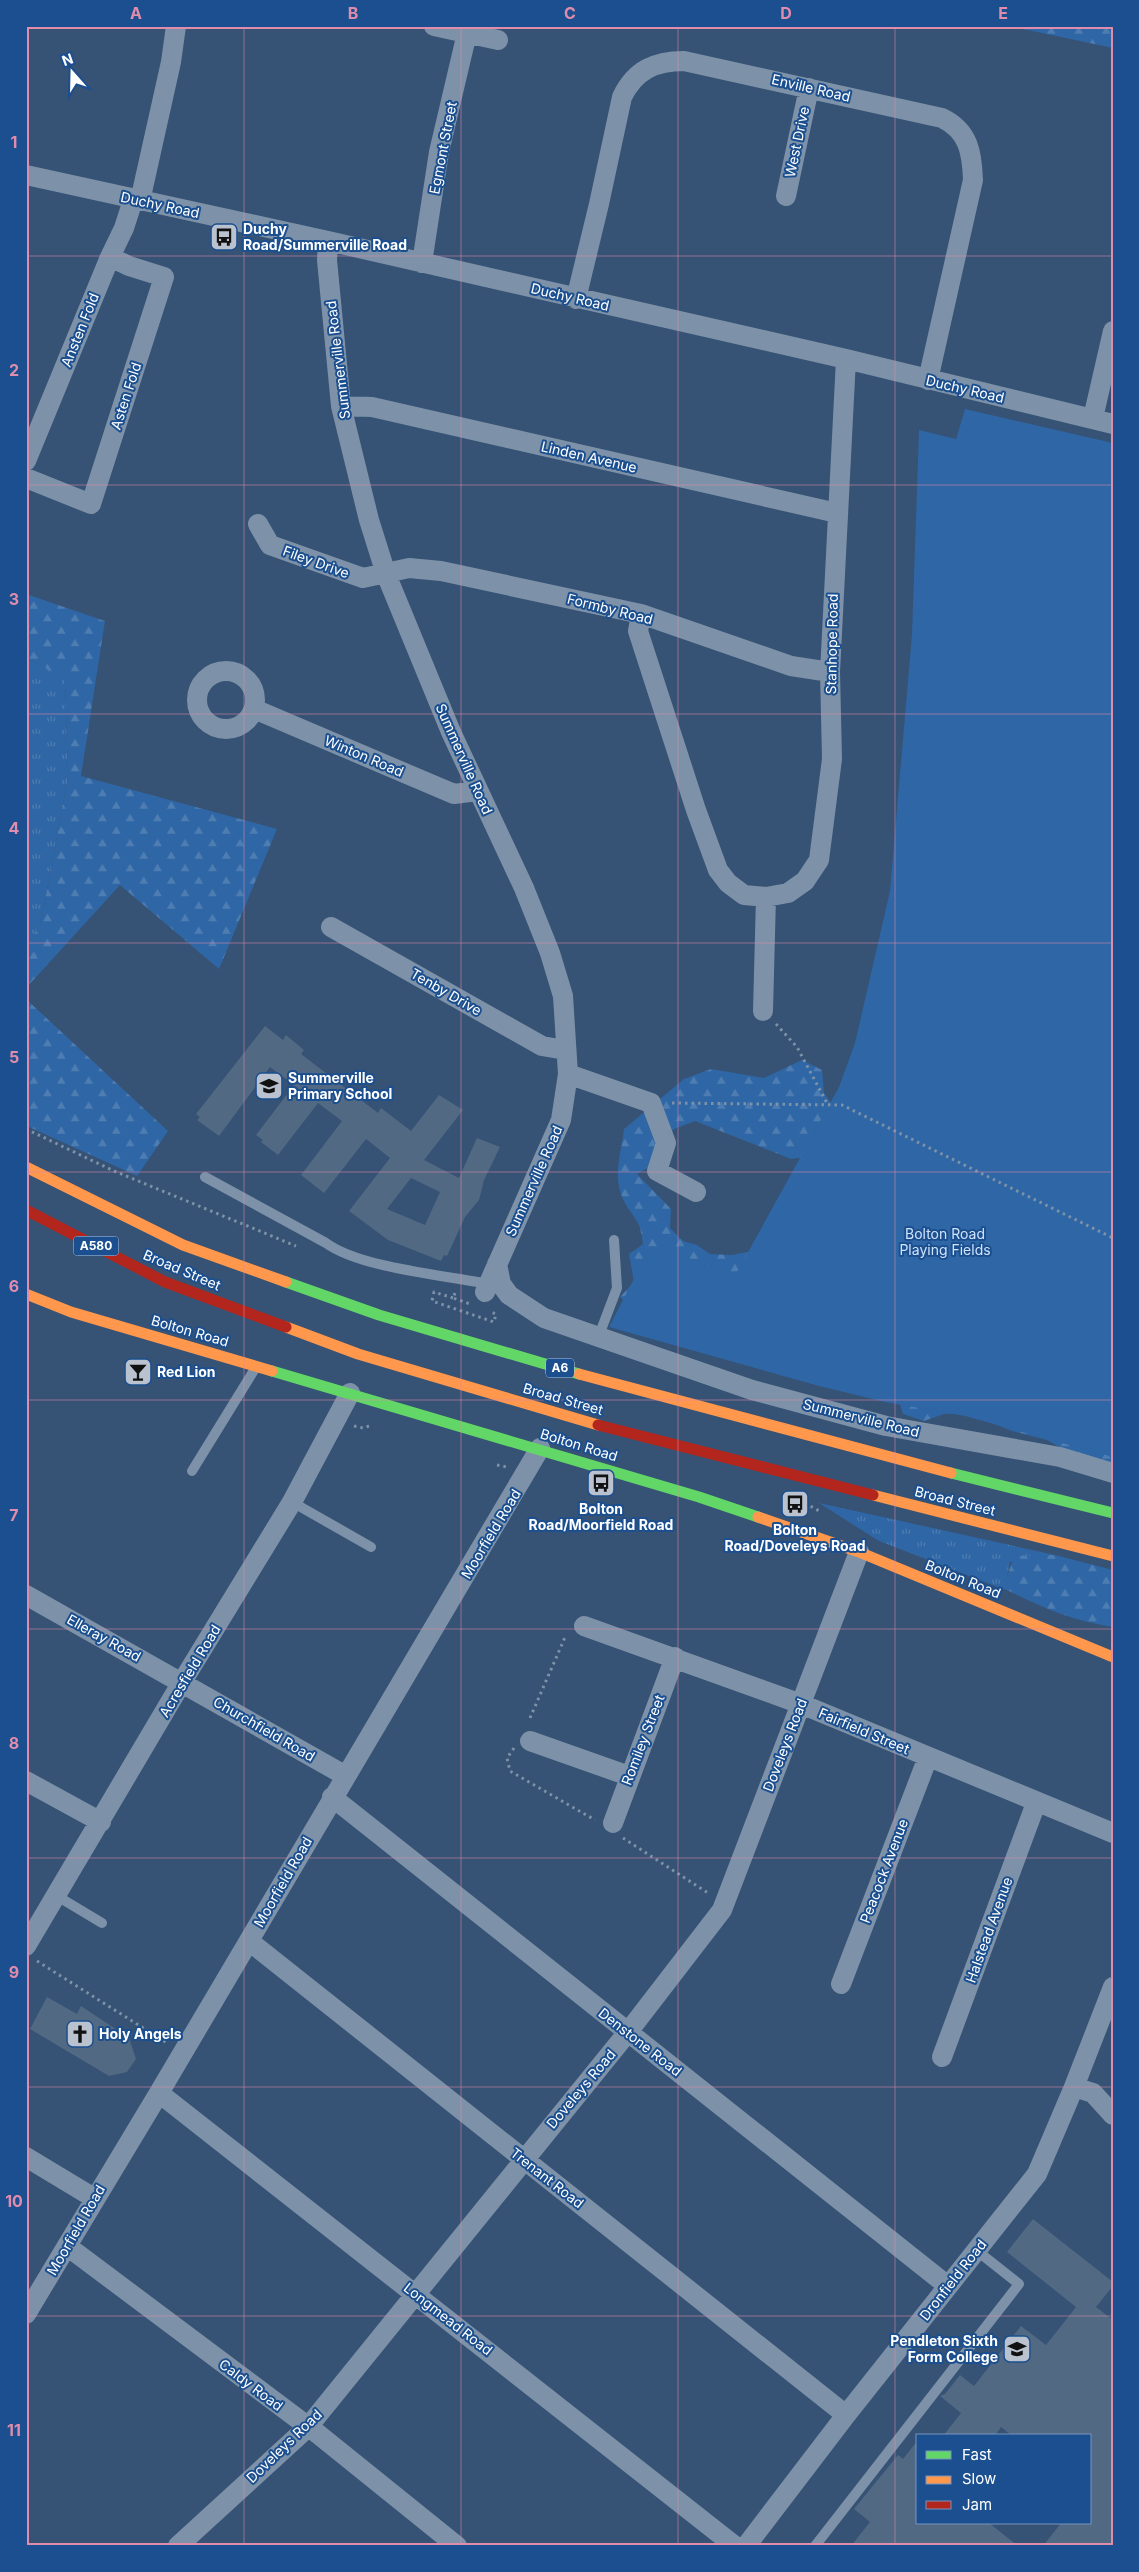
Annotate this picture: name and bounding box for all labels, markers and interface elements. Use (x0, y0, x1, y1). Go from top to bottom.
text: A (130, 3, 142, 23)
text: B (348, 3, 358, 23)
text: C (564, 3, 576, 23)
text: D (780, 3, 792, 23)
text: E (998, 3, 1008, 23)
north arrow (48, 48, 98, 98)
text: N (59, 50, 75, 69)
street label: Enville Road (770, 70, 852, 105)
street label: Egmont Street (425, 100, 460, 196)
street label: West Drive (781, 105, 812, 179)
text: 1 (11, 132, 17, 152)
street label: Duchy Road (119, 188, 201, 221)
place label: Duchy Road/Summerville Road (243, 220, 407, 253)
bus stop icon: Duchy Road/Summerville Road (209, 222, 239, 252)
street label: Duchy Road (529, 279, 611, 314)
street label: Ansten Fold (57, 290, 102, 369)
street label: Summerville Road (322, 300, 353, 420)
text: 2 (9, 360, 19, 380)
street label: Asten Fold (107, 360, 144, 432)
street label: Duchy Road (924, 371, 1006, 406)
street label: Linden Avenue (540, 437, 639, 476)
street label: Filey Drive (281, 542, 352, 581)
text: 3 (9, 589, 19, 609)
street label: Formby Road (566, 590, 655, 627)
street label: Stanhope Road (822, 593, 841, 695)
street label: Summerville Road (432, 701, 496, 817)
street label: Winton Road (322, 731, 406, 780)
text: 4 (9, 818, 20, 838)
street label: Tenby Drive (408, 964, 485, 1019)
text: 5 (9, 1047, 19, 1067)
place label: Summerville Primary School (288, 1069, 392, 1102)
school or university icon: Summerville Primary School (254, 1071, 284, 1101)
street label: Summerville Road (502, 1123, 566, 1239)
park label: Bolton Road Playing Fields (899, 1225, 991, 1258)
road number: A580 (74, 1236, 118, 1256)
street label: Broad Street (141, 1246, 224, 1294)
text: 6 (9, 1276, 19, 1296)
street label: Bolton Road (149, 1311, 231, 1350)
bar icon: Red Lion (123, 1357, 153, 1387)
road number: A6 (546, 1359, 574, 1378)
place label: Red Lion (157, 1363, 216, 1380)
street label: Broad Street (521, 1379, 606, 1418)
street label: Summerville Road (801, 1395, 921, 1440)
street label: Bolton Road (538, 1425, 620, 1464)
bus stop icon: Bolton Road/Moorfield Road (586, 1468, 616, 1498)
street label: Broad Street (913, 1482, 998, 1519)
street label: Moorfield Road (457, 1486, 524, 1582)
bus stop icon: Bolton Road/Doveleys Road (780, 1489, 810, 1519)
place label: Bolton Road/Moorfield Road (529, 1500, 673, 1533)
text: 7 (9, 1505, 19, 1525)
place label: Bolton Road/Doveleys Road (724, 1521, 866, 1554)
street label: Bolton Road (923, 1556, 1003, 1601)
street label: Elleray Road (64, 1610, 144, 1665)
street label: Acresfield Road (155, 1622, 224, 1720)
street label: Romiley Street (617, 1692, 668, 1787)
street label: Churchfield Road (210, 1693, 318, 1765)
street label: Doveleys Road (759, 1696, 810, 1794)
street label: Fairfield Street (816, 1704, 912, 1757)
text: 8 (9, 1733, 19, 1753)
street label: Peacock Avenue (856, 1816, 911, 1925)
street label: Moorfield Road (250, 1834, 315, 1930)
street label: Halstead Avenue (962, 1875, 1016, 1985)
text: 9 (9, 1962, 19, 1982)
street label: Denstone Road (595, 2004, 685, 2079)
church icon: Holy Angels (65, 2019, 95, 2049)
place label: Holy Angels (99, 2025, 182, 2042)
street label: Doveleys Road (543, 2046, 619, 2132)
street label: Trenant Road (507, 2144, 587, 2211)
street label: Moorfield Road (43, 2182, 108, 2278)
text: 10 (5, 2191, 23, 2211)
street label: Dronfield Road (916, 2236, 990, 2324)
street label: Longmead Road (401, 2279, 496, 2359)
place label: Pendleton Sixth Form College (890, 2332, 998, 2365)
school or university icon: Pendleton Sixth Form College (1002, 2334, 1032, 2364)
street label: Caldy Road (216, 2355, 287, 2414)
street label: Doveleys Road (242, 2405, 325, 2486)
text: 11 (7, 2420, 21, 2440)
legend (916, 2434, 1092, 2524)
text: Fast (962, 2445, 992, 2464)
text: Slow (962, 2469, 996, 2488)
text: Jam (962, 2495, 992, 2514)

